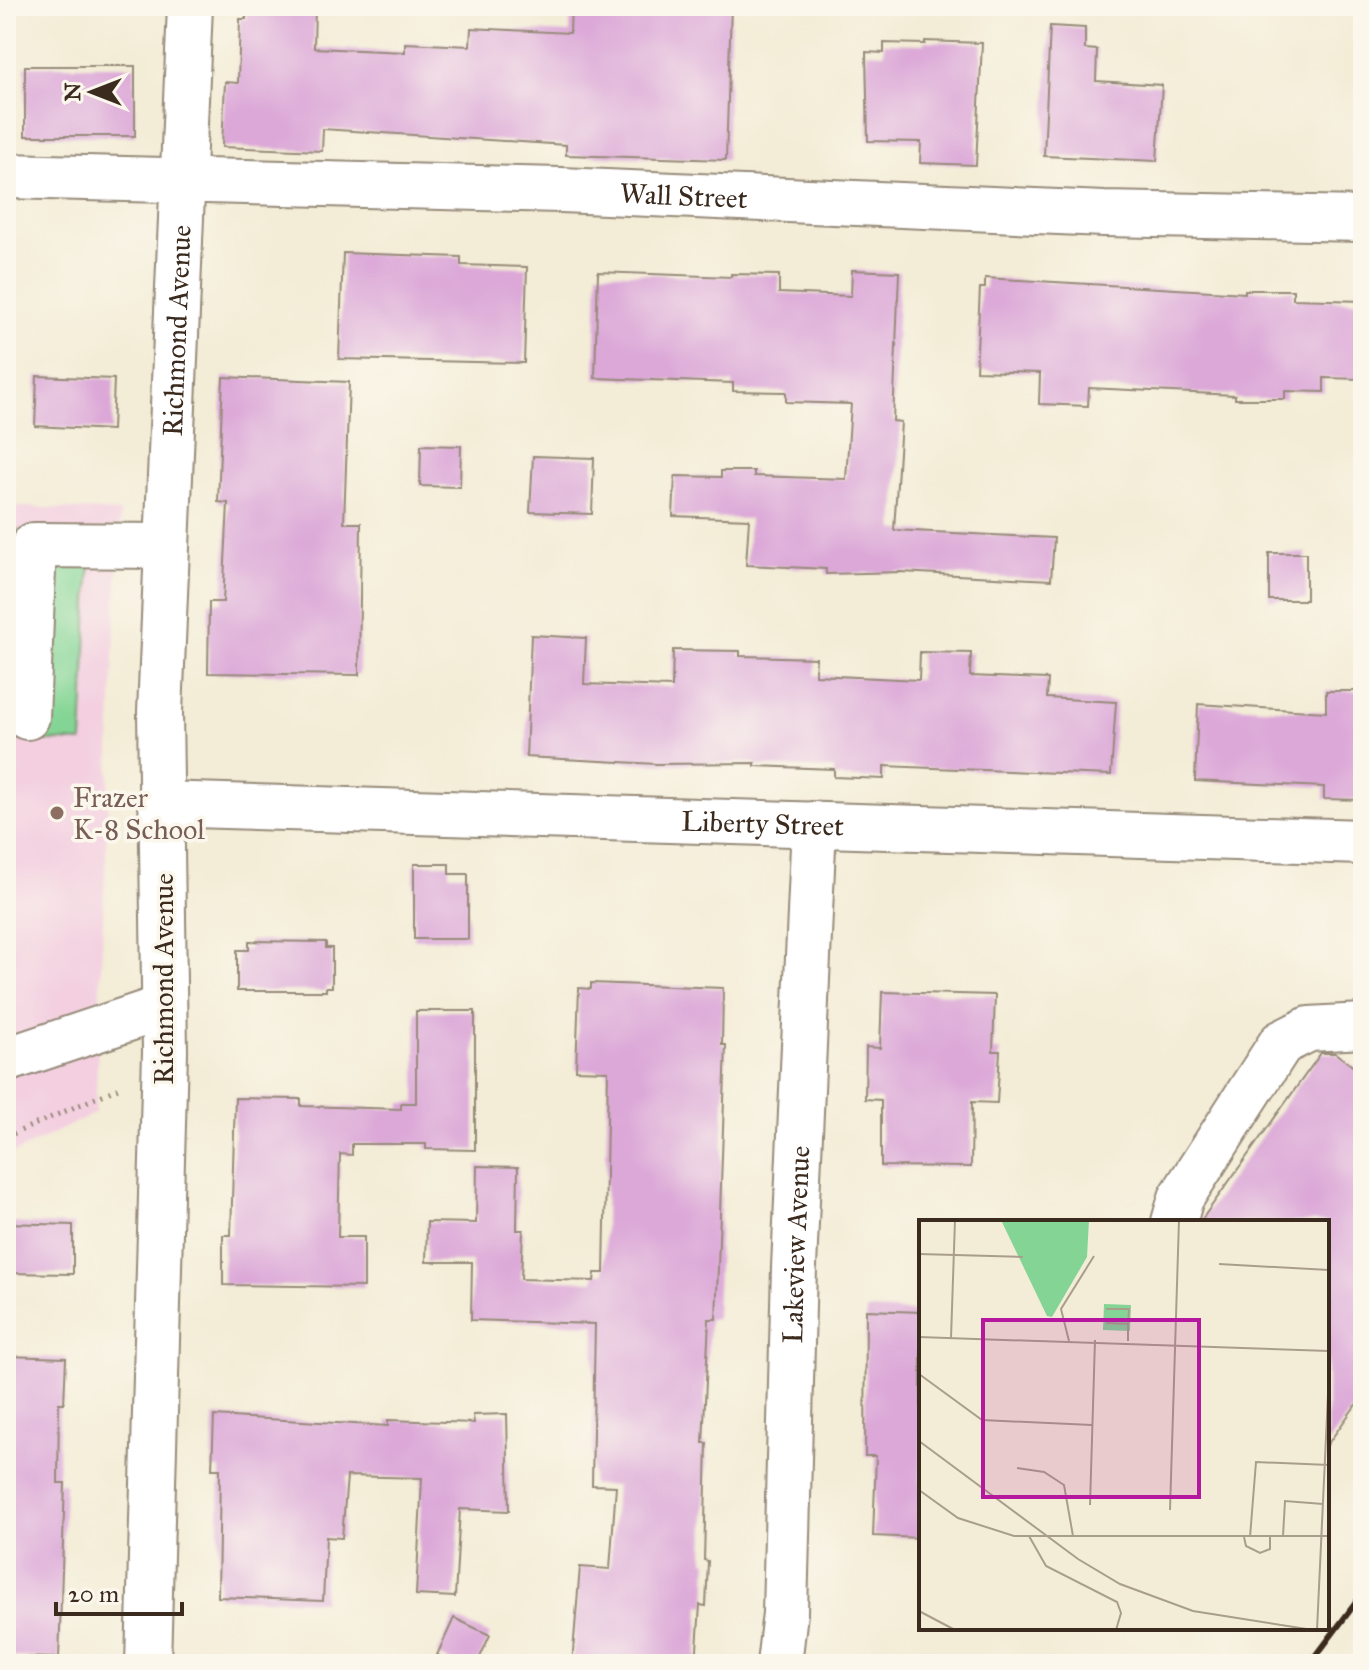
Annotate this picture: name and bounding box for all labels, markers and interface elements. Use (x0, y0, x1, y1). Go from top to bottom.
north arrow (52, 52, 132, 132)
text: N (59, 82, 86, 101)
street label: Wall Street (619, 176, 748, 216)
street label: Richmond Avenue (155, 224, 199, 437)
place label: Frazer K-8 School (73, 780, 205, 847)
street label: Liberty Street (681, 803, 845, 844)
marker: Frazer K-8 School (48, 804, 66, 822)
street label: Richmond Avenue (146, 873, 181, 1085)
street label: Lakeview Avenue (775, 1145, 817, 1344)
inset map (919, 1220, 1329, 1630)
scale bar (56, 1566, 182, 1616)
text: 20 m (68, 1579, 119, 1609)

